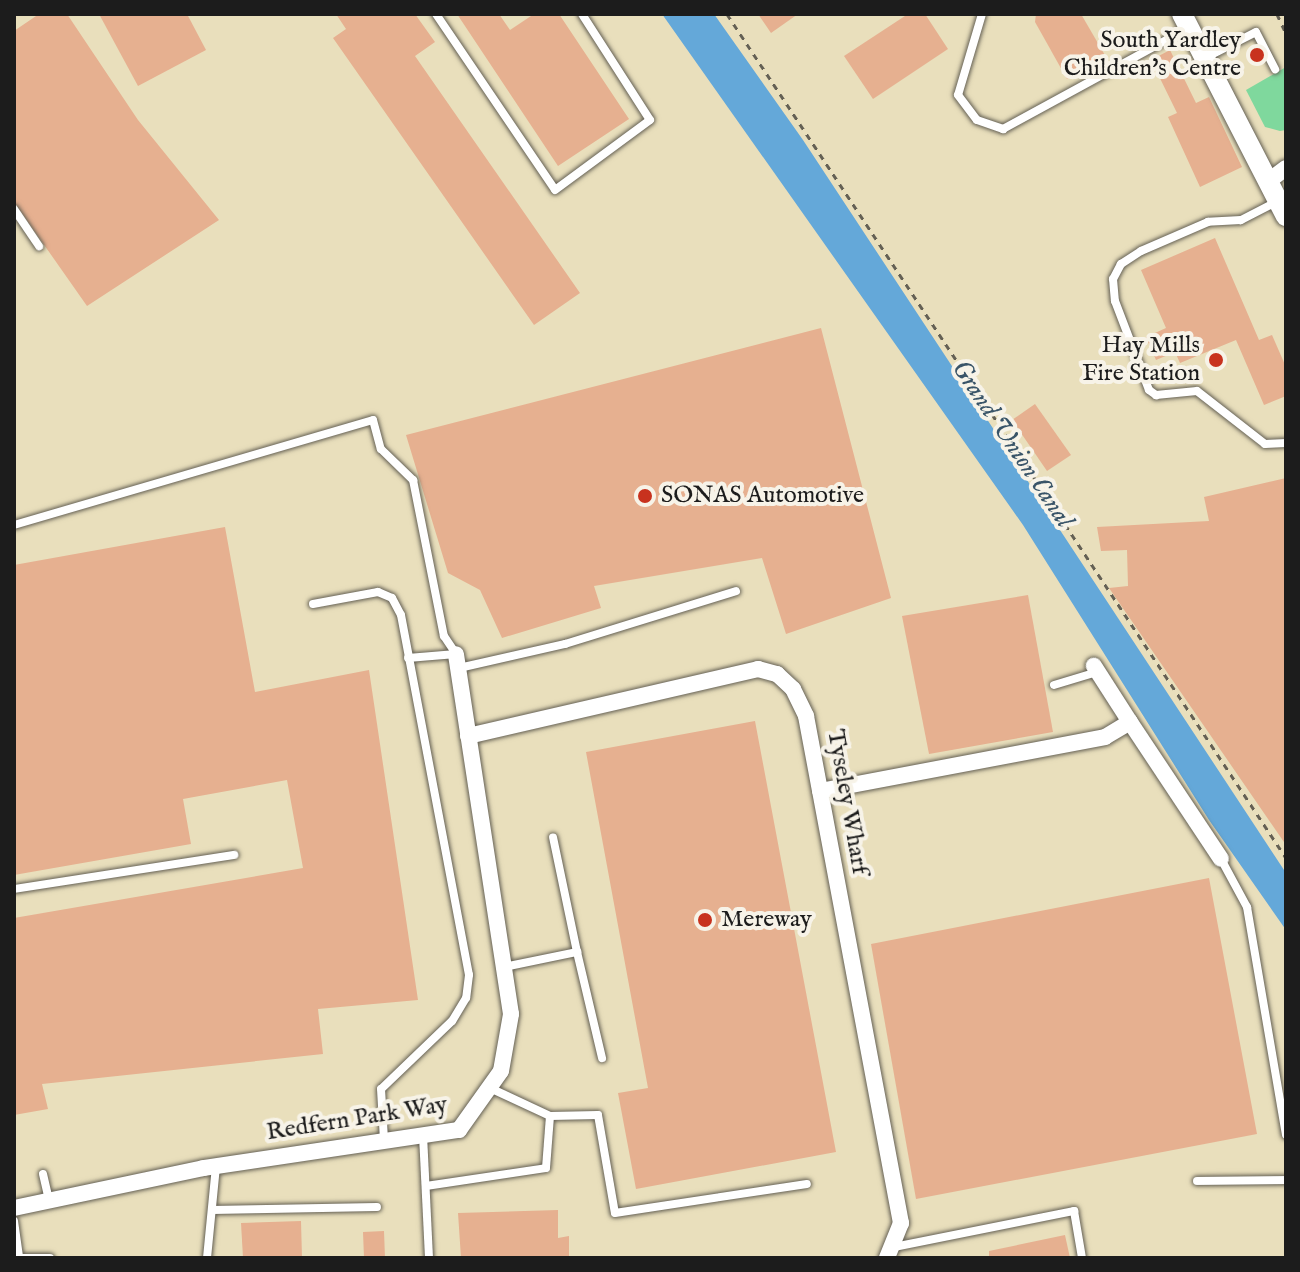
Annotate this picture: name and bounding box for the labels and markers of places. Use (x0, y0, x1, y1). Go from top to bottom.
place label: South Yardley Children's Centre (1064, 27, 1241, 83)
marker: South Yardley Children's Centre (1248, 46, 1266, 64)
place label: Hay Mills Fire Station (1082, 332, 1200, 388)
marker: Hay Mills Fire Station (1207, 351, 1225, 369)
place label: SONAS Automotive (661, 482, 864, 510)
marker: SONAS Automotive (636, 487, 654, 505)
place label: Mereway (721, 906, 812, 934)
marker: Mereway (696, 911, 714, 929)

